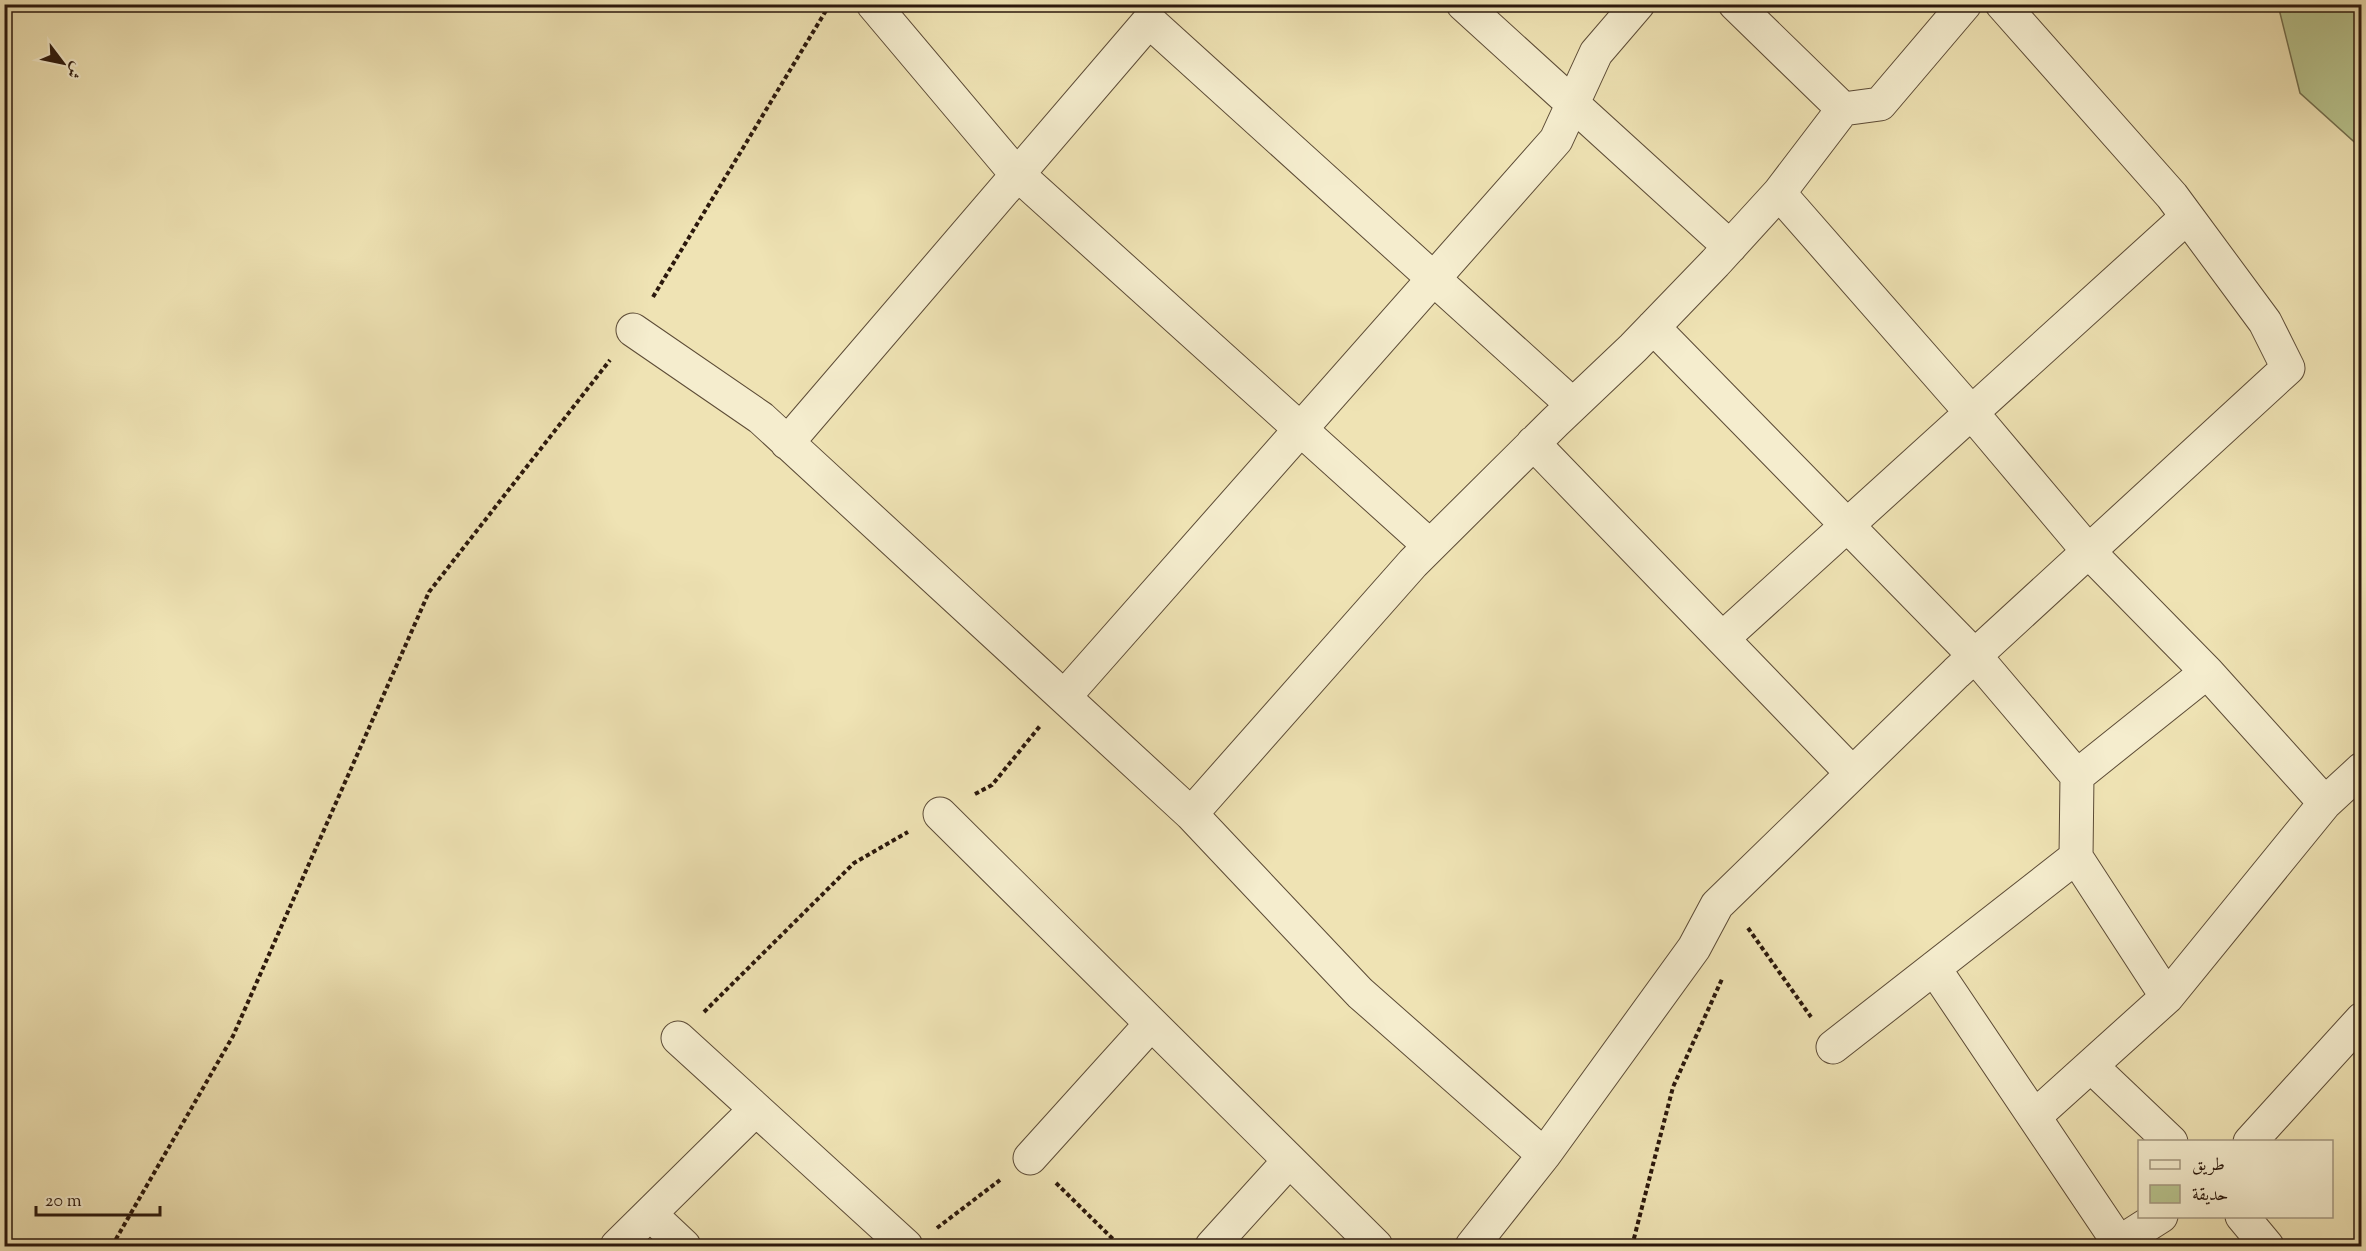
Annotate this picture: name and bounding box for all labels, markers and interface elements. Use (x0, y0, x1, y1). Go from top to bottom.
north arrow (33, 33, 93, 93)
text: ش (60, 57, 88, 82)
legend (2138, 1140, 2333, 1218)
text: طريق (2192, 1153, 2225, 1179)
scale bar (36, 1179, 160, 1217)
text: حديقة (2192, 1183, 2228, 1209)
text: 20 m (45, 1189, 82, 1215)

